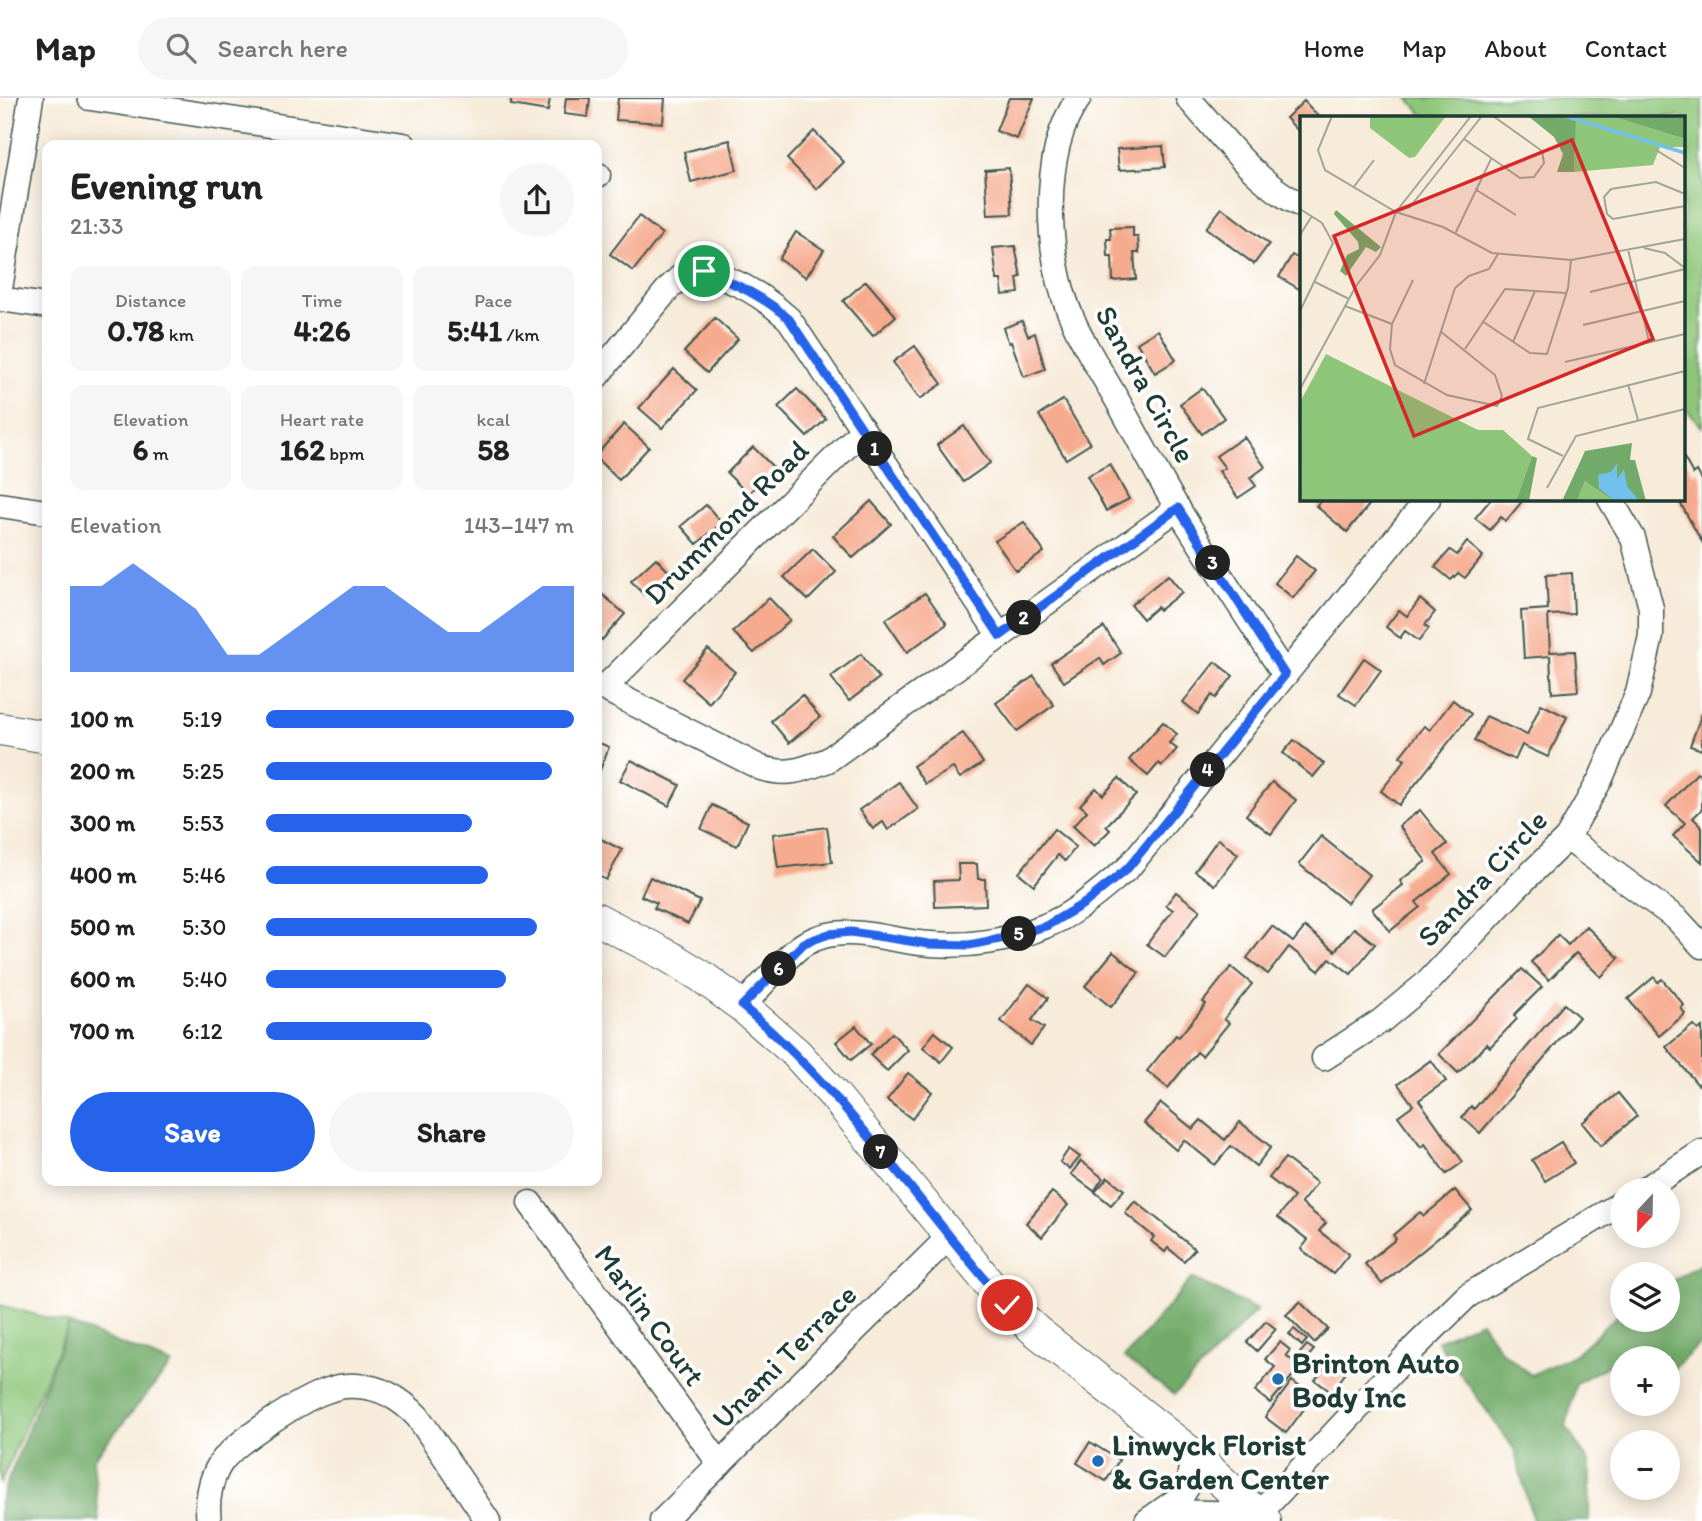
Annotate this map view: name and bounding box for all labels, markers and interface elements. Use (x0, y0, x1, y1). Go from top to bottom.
search box (138, 17, 628, 80)
text: Map (35, 29, 96, 68)
icon: search (162, 29, 200, 67)
text: Search here (218, 32, 348, 64)
text: Home (1304, 34, 1364, 63)
text: Map (1402, 34, 1446, 63)
text: About (1484, 34, 1547, 63)
text: Contact (1585, 34, 1667, 63)
inset map (1300, 116, 1684, 500)
text: Evening run (70, 163, 263, 209)
button: share (500, 163, 574, 237)
text: 21:33 (70, 212, 123, 240)
pin (674, 241, 734, 301)
icon: arrive (685, 252, 723, 290)
text: Distance (115, 289, 186, 312)
text: Time (302, 289, 342, 312)
text: Pace (474, 289, 512, 312)
street label: Sandra Circle (1088, 299, 1204, 469)
text: 0.78 (107, 312, 165, 349)
text: 4:26 (293, 312, 351, 349)
text: 5:41 (447, 312, 502, 349)
text: km (165, 323, 194, 346)
text: /km (502, 323, 540, 346)
text: Elevation (113, 408, 188, 431)
text: Heart rate (280, 408, 364, 431)
text: kcal (476, 408, 510, 431)
text: 6 (133, 431, 148, 468)
text: 162 (279, 431, 325, 468)
text: 58 (477, 431, 509, 468)
street label: Drummond Road (636, 432, 816, 612)
pin: 1 (858, 432, 892, 466)
text: 1 (870, 437, 879, 460)
text: m (148, 442, 169, 465)
text: bpm (325, 442, 365, 465)
text: Elevation (70, 511, 161, 539)
text: 143–147 m (464, 511, 574, 539)
pin: 3 (1196, 546, 1230, 580)
text: 3 (1207, 551, 1218, 574)
pin: 2 (1006, 601, 1042, 636)
text: 2 (1019, 606, 1029, 629)
text: 100 m (70, 705, 134, 733)
text: 5:19 (182, 705, 222, 733)
pin: 4 (1190, 752, 1226, 788)
text: 200 m (70, 757, 135, 785)
text: 5:25 (182, 757, 224, 785)
text: 4 (1202, 758, 1213, 781)
street label: Sandra Circle (1409, 802, 1555, 954)
text: 300 m (70, 809, 135, 837)
text: 5:53 (182, 809, 224, 837)
text: 400 m (70, 861, 137, 889)
text: 5:46 (182, 861, 226, 889)
text: 500 m (70, 913, 135, 941)
text: 5:30 (182, 913, 226, 941)
pin: 5 (1002, 916, 1036, 952)
text: 5 (1014, 922, 1023, 945)
pin: 6 (762, 952, 796, 986)
text: 6 (773, 957, 784, 980)
text: 600 m (70, 965, 135, 993)
text: 5:40 (182, 965, 228, 993)
text: 700 m (70, 1017, 134, 1045)
text: 6:12 (182, 1017, 223, 1045)
button: Save (70, 1092, 315, 1172)
button: Share (329, 1092, 574, 1172)
pin: 7 (864, 1134, 898, 1170)
text: 7 (876, 1140, 885, 1163)
north arrow (1610, 1178, 1680, 1248)
map controls (1610, 1178, 1680, 1500)
street label: Marlin Court (586, 1237, 714, 1393)
button: layers (1610, 1262, 1680, 1332)
pin (977, 1275, 1037, 1335)
street label: Unami Terrace (704, 1276, 864, 1436)
icon: check (988, 1286, 1026, 1324)
place label: Brinton Auto Body Inc (1292, 1344, 1460, 1415)
button: + (1610, 1346, 1680, 1416)
marker: Brinton Auto Body Inc (1270, 1371, 1286, 1387)
place label: Linwyck Florist & Garden Center (1112, 1426, 1330, 1497)
button: − (1610, 1430, 1680, 1500)
marker: Linwyck Florist & Garden Center (1090, 1453, 1106, 1469)

